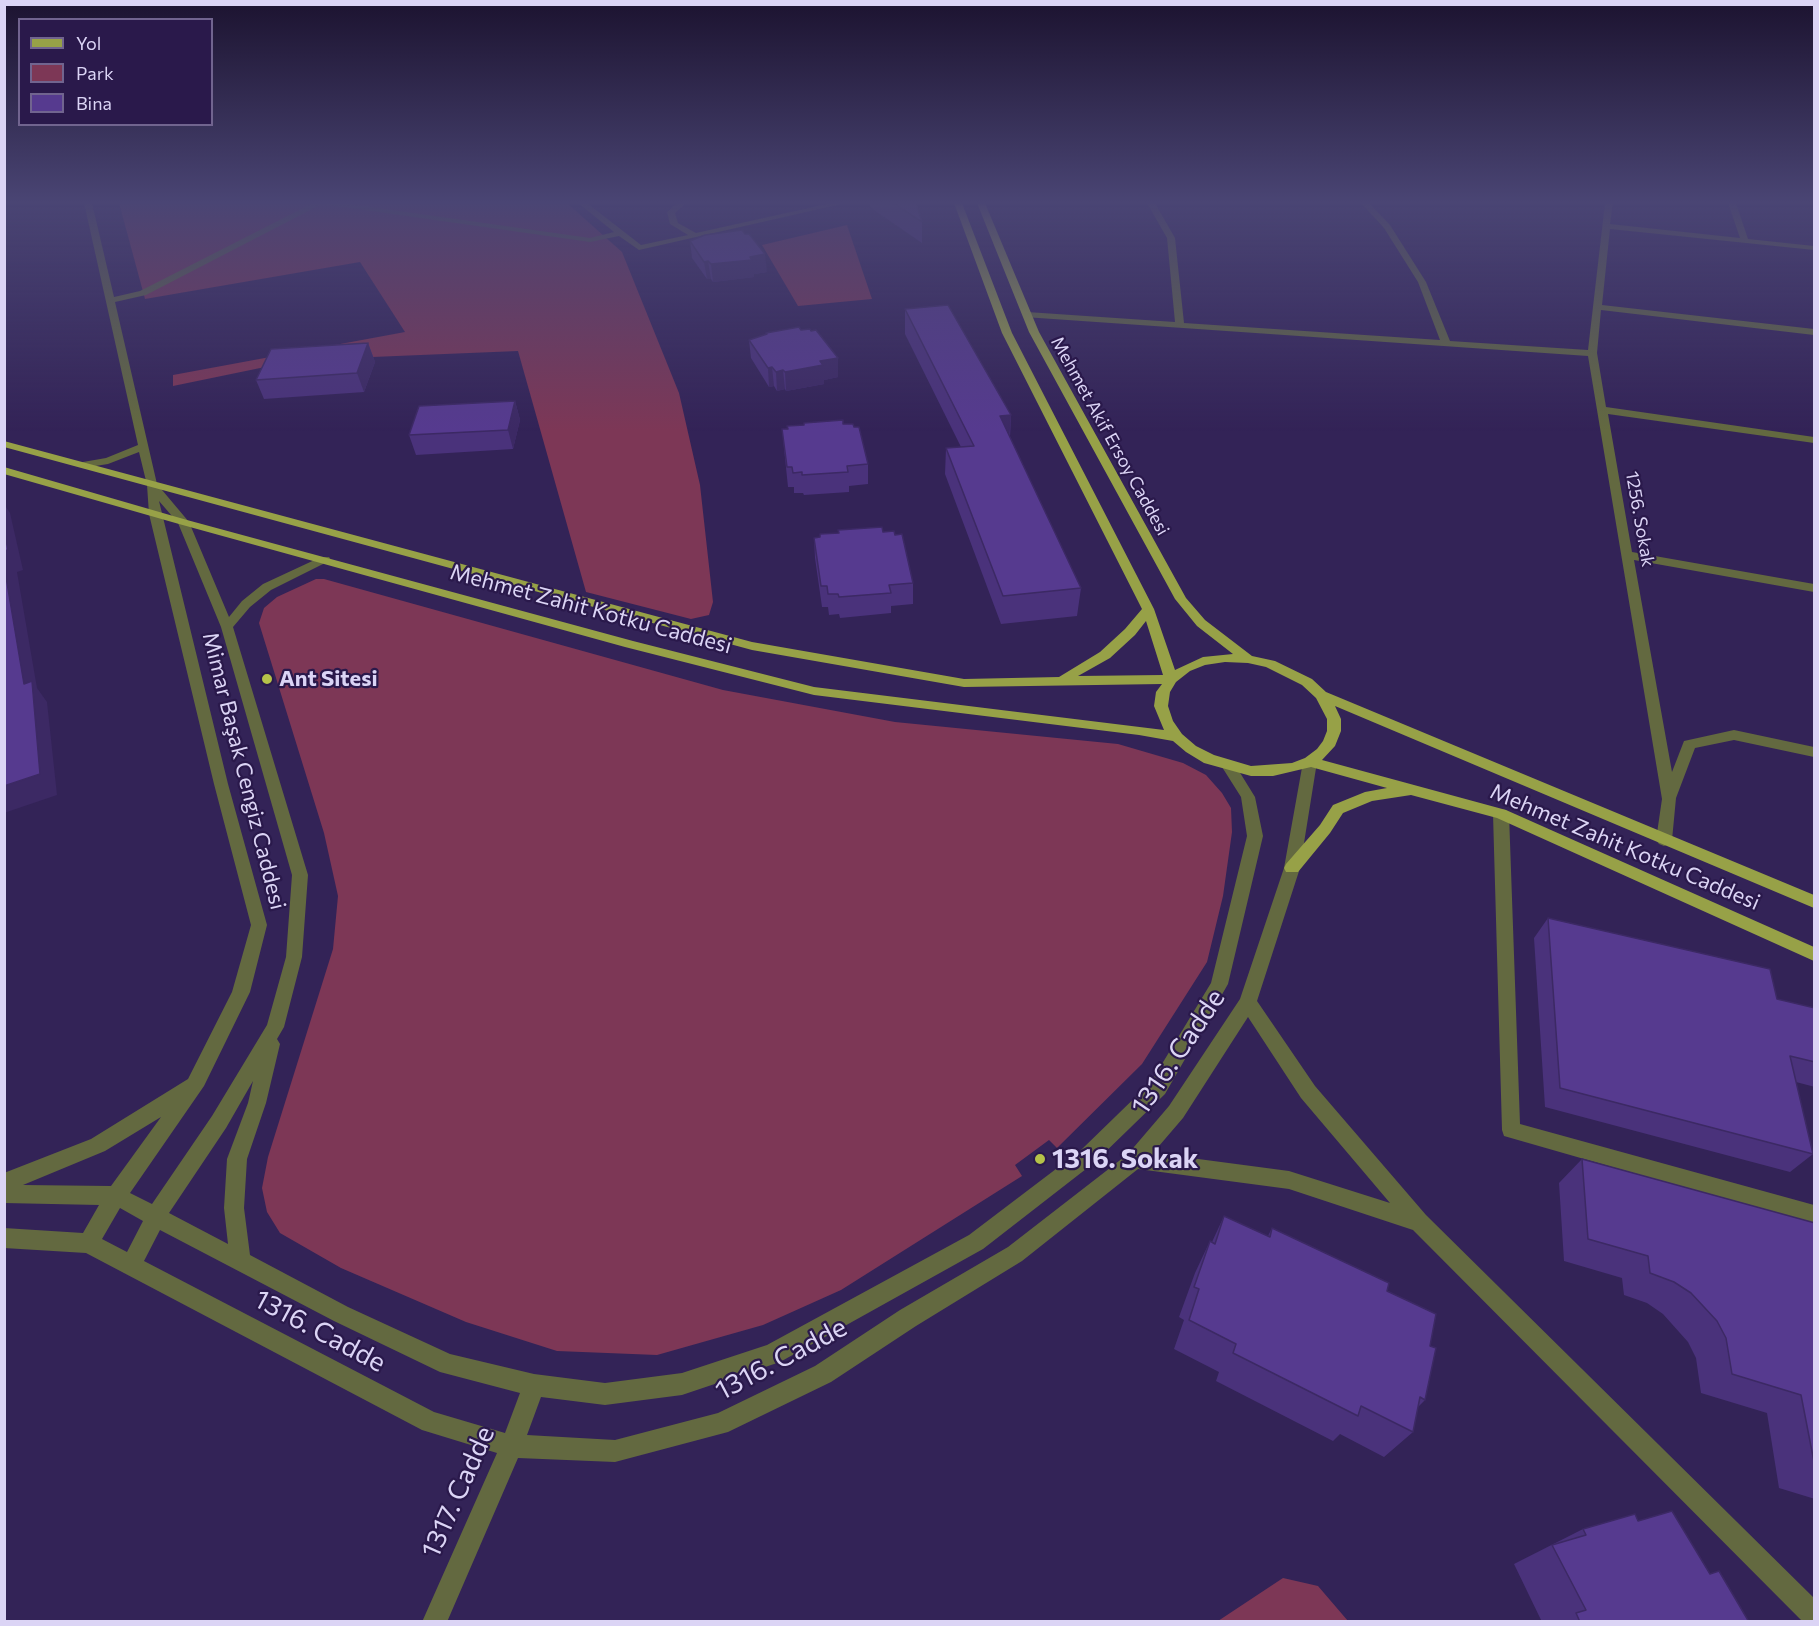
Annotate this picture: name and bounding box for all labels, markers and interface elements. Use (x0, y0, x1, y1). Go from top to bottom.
legend (18, 18, 213, 126)
text: Yol (76, 32, 101, 54)
text: Park (76, 62, 114, 84)
text: Bina (76, 92, 112, 114)
street label: Mehmet Akif Ersoy Caddesi (1046, 333, 1174, 539)
street label: 1256. Sokak (1621, 470, 1659, 568)
street label: Mehmet Zahit Kotku Caddesi (447, 559, 735, 659)
street label: Mimar Başak Cengiz Caddesi (197, 630, 291, 912)
place label: Ant Sitesi (279, 666, 378, 692)
marker: Ant Sitesi (260, 672, 274, 686)
street label: Mehmet Zahit Kotku Caddesi (1486, 778, 1764, 916)
street label: 1316. Cadde (1124, 983, 1232, 1121)
place label: 1316. Sokak (1052, 1143, 1198, 1175)
marker: 1316. Sokak (1033, 1152, 1047, 1166)
street label: 1316. Cadde (249, 1283, 391, 1379)
street label: 1316. Cadde (710, 1311, 852, 1407)
street label: 1317. Cadde (415, 1421, 501, 1563)

